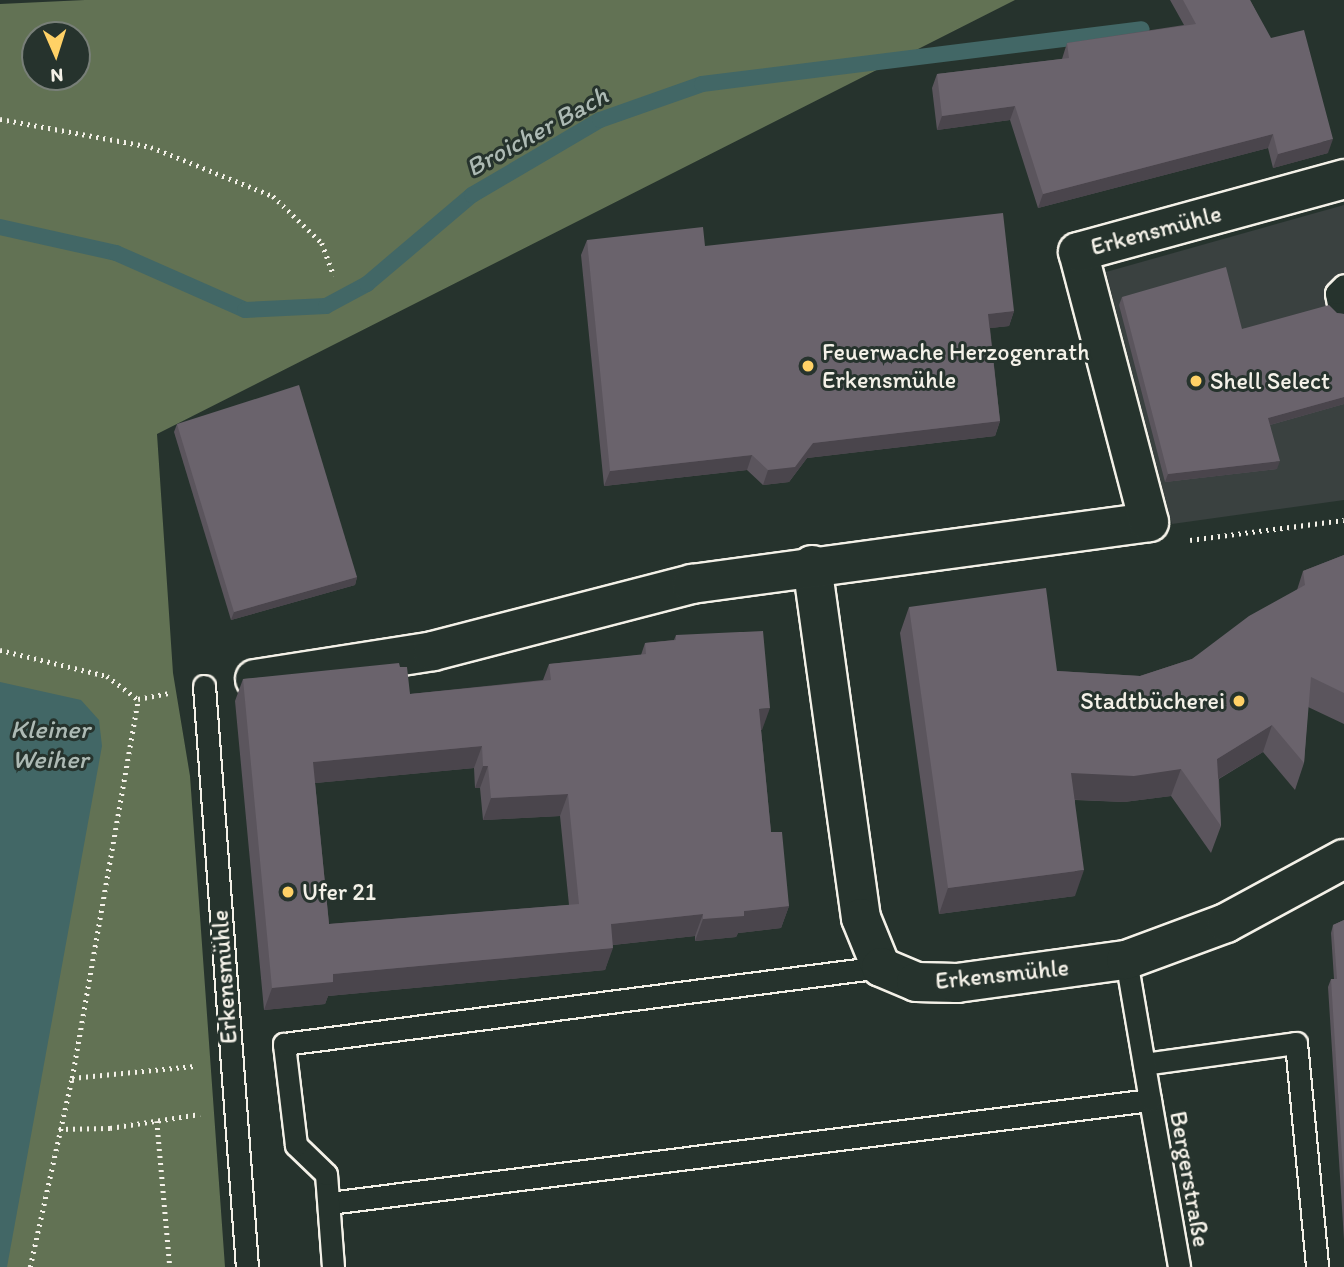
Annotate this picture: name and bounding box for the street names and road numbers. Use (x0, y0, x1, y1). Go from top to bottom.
street label: Erkensmühle (1087, 199, 1225, 261)
street label: Erkensmühle (205, 909, 243, 1045)
street label: Erkensmühle (934, 953, 1070, 995)
street label: Bergerstraße (1164, 1109, 1216, 1249)

